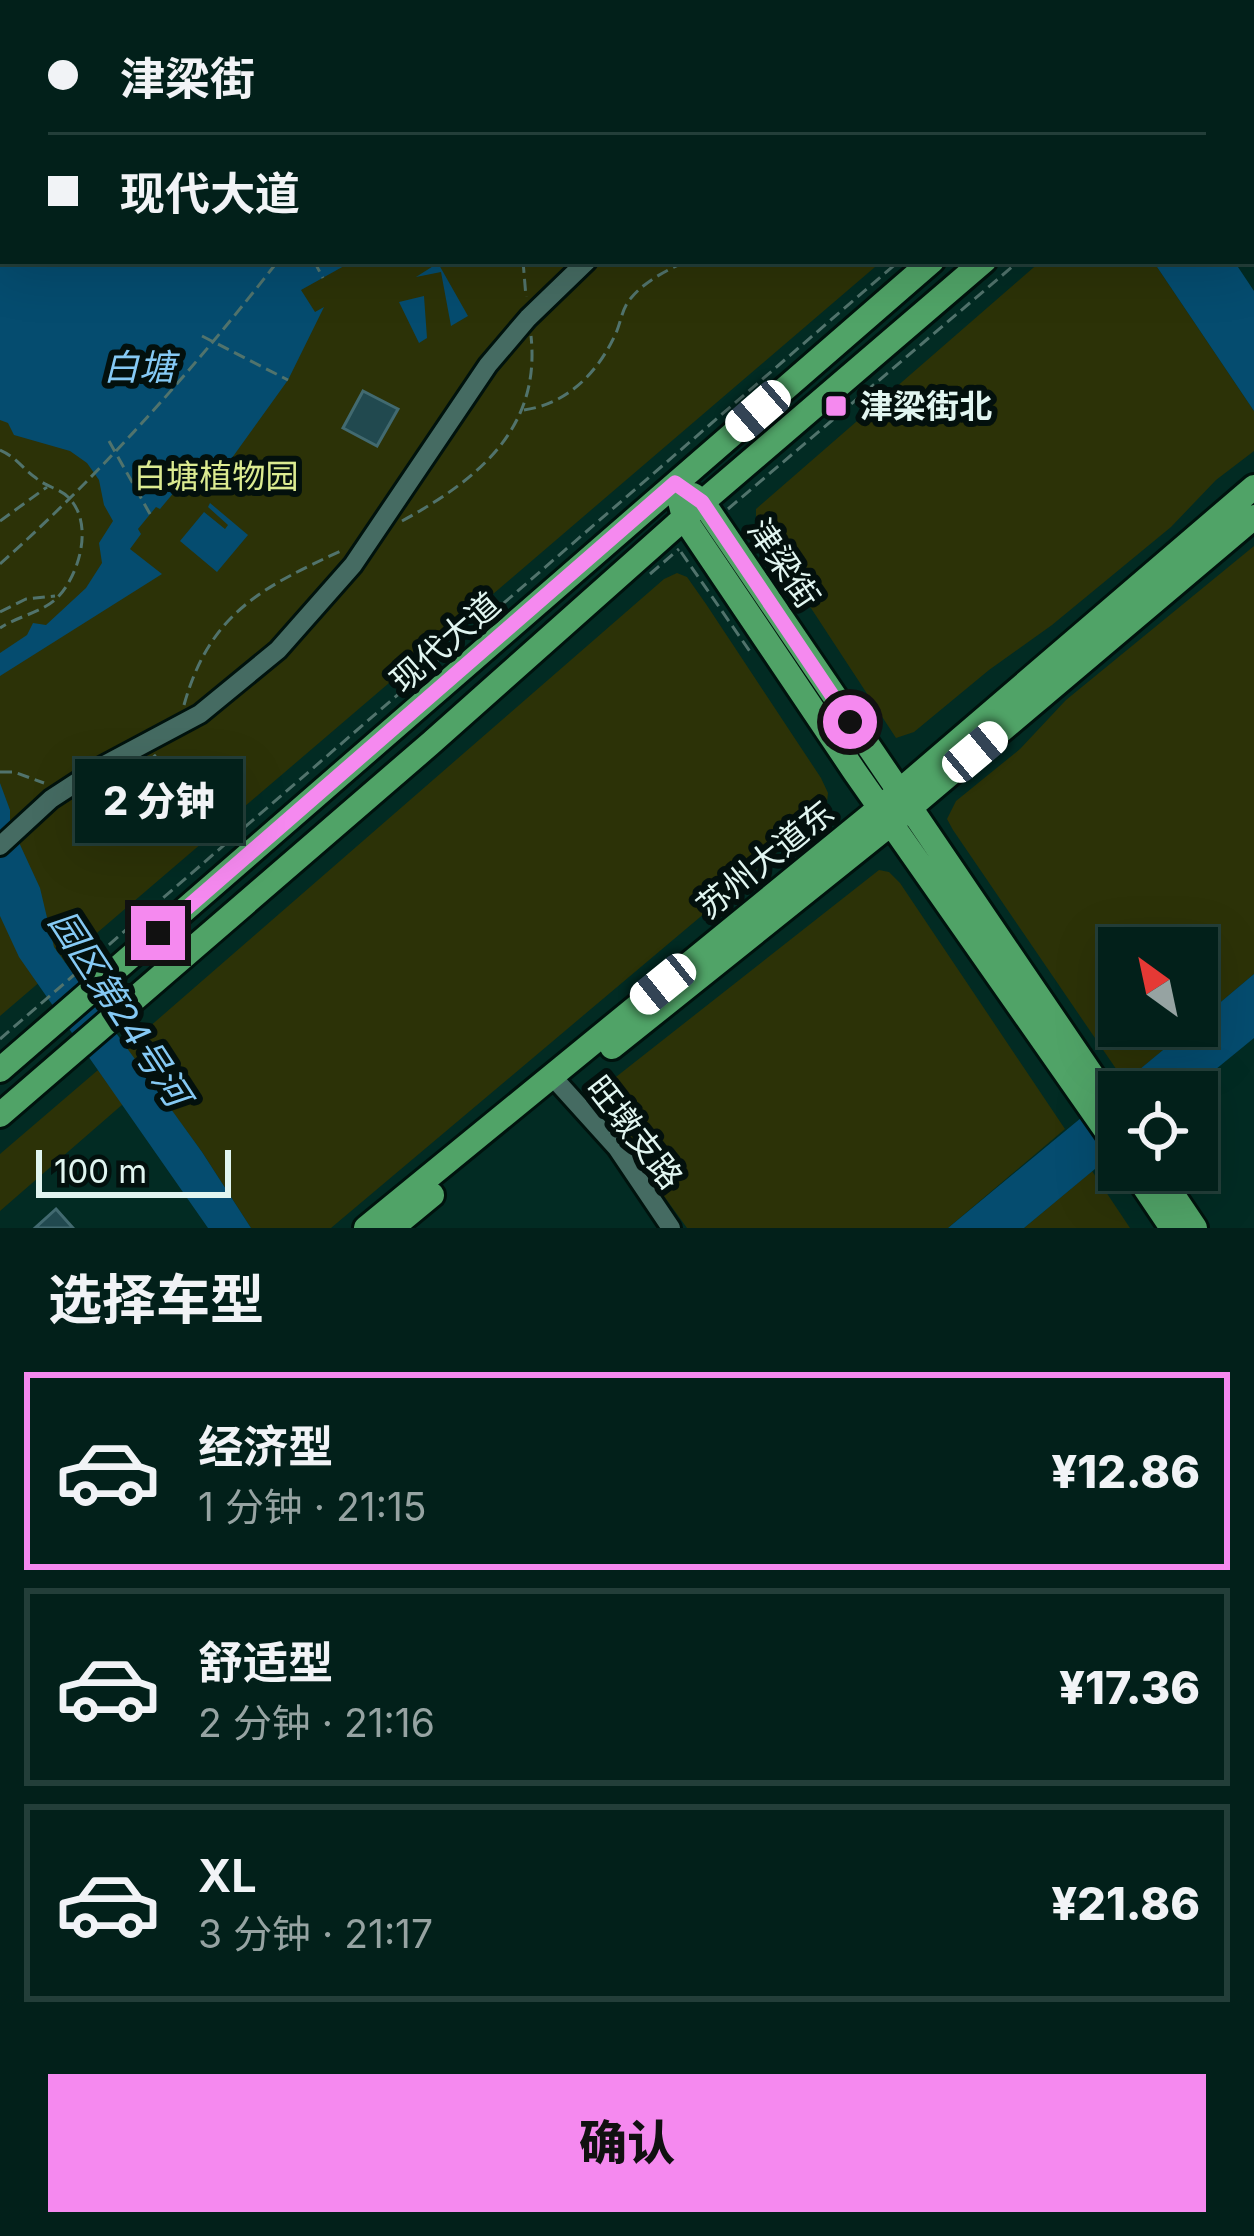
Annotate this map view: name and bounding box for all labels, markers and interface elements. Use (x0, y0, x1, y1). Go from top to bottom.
text: 津梁街 (120, 51, 255, 106)
text: 现代大道 (120, 166, 300, 221)
water label: 白塘 (103, 345, 180, 389)
car (719, 374, 797, 448)
place label: 津梁街北 (860, 386, 992, 426)
marker: 津梁街北 (823, 393, 849, 419)
park label: 白塘植物园 (134, 456, 299, 496)
street label: 津梁街 (740, 511, 828, 615)
street label: 现代大道 (382, 584, 508, 700)
route start (823, 695, 877, 749)
car (936, 715, 1014, 789)
callout: 2 分钟 (74, 759, 242, 843)
text: 2 分钟 (103, 777, 215, 824)
street label: 苏州大道东 (688, 792, 842, 926)
water label: 园区第24号河 (40, 902, 203, 1119)
route end (131, 906, 185, 960)
north arrow (1098, 927, 1218, 1047)
map controls (1098, 927, 1218, 1191)
car (624, 947, 702, 1021)
street label: 旺墩支路 (579, 1068, 691, 1196)
button: locate (1098, 1071, 1218, 1191)
scale bar (36, 1144, 231, 1197)
text: 100 m (54, 1151, 147, 1191)
text: 选择车型 (48, 1267, 264, 1332)
icon: car (54, 1417, 162, 1525)
text: 经济型 (198, 1419, 333, 1474)
text: ¥12.86 (1051, 1444, 1200, 1499)
text: 1 分钟 · 21:15 (198, 1483, 426, 1530)
icon: car (54, 1633, 162, 1741)
text: 舒适型 (198, 1635, 333, 1690)
text: ¥17.36 (1059, 1660, 1200, 1715)
text: 2 分钟 · 21:16 (198, 1699, 435, 1746)
text: XL (198, 1848, 257, 1903)
icon: car (54, 1849, 162, 1957)
text: ¥21.86 (1051, 1876, 1200, 1931)
text: 3 分钟 · 21:17 (198, 1910, 433, 1957)
button: 确认 (48, 2074, 1206, 2212)

